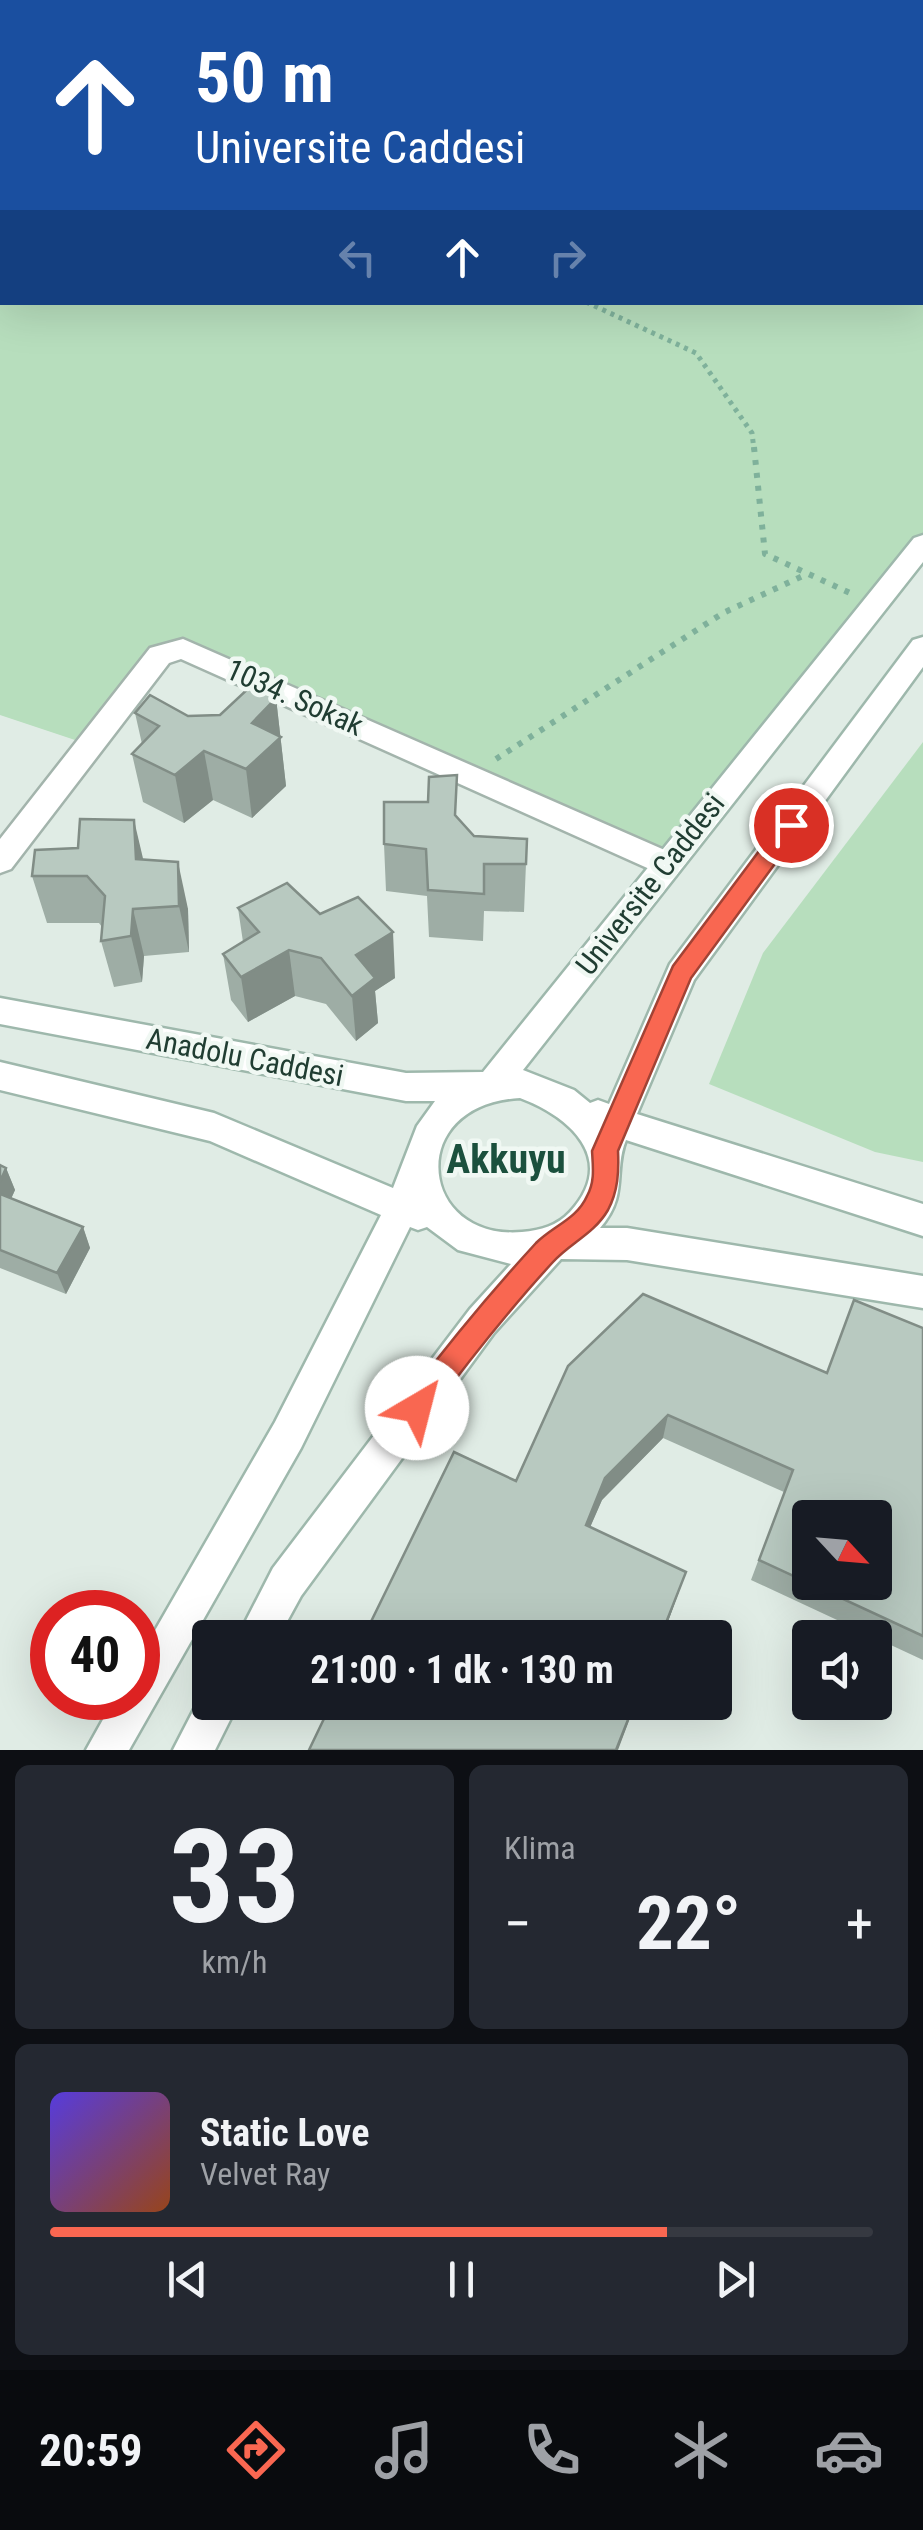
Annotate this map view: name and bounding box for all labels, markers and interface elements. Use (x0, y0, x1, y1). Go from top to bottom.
text: 50 m (195, 37, 334, 119)
icon: ahead (30, 40, 160, 170)
text: Universite Caddesi (195, 121, 525, 174)
icon: left (330, 230, 385, 285)
icon: ahead (435, 230, 490, 285)
icon: right (540, 230, 595, 285)
street label: 1034. Sokak (221, 651, 369, 743)
pin (749, 783, 834, 868)
street label: Universite Caddesi (568, 786, 732, 982)
icon: arrive (764, 798, 819, 853)
street label: Anadolu Caddesi (143, 1021, 347, 1093)
district label: Akkuyu (446, 1136, 566, 1183)
position arrow (365, 1356, 469, 1460)
north arrow (792, 1500, 892, 1600)
map controls (792, 1500, 892, 1720)
speed limit sign: 40 (30, 1590, 160, 1720)
button: sound (792, 1620, 892, 1720)
text: 21:00 · 1 dk · 130 m (310, 1648, 614, 1692)
text: 33 (169, 1801, 300, 1954)
text: Klima (504, 1829, 576, 1867)
text: 22° (636, 1879, 741, 1967)
text: − (504, 1892, 532, 1956)
text: + (846, 1892, 873, 1956)
text: km/h (202, 1943, 267, 1981)
text: Static Love (200, 2111, 369, 2155)
text: Velvet Ray (200, 2155, 330, 2193)
icon: previous (160, 2252, 215, 2307)
icon: pause (434, 2252, 489, 2307)
icon: next (708, 2252, 763, 2307)
icon: directions (221, 2415, 291, 2485)
icon: music (369, 2415, 439, 2485)
icon: phone (517, 2415, 587, 2485)
icon: climate (666, 2415, 736, 2485)
icon: car (814, 2415, 884, 2485)
text: 20:59 (39, 2424, 142, 2477)

